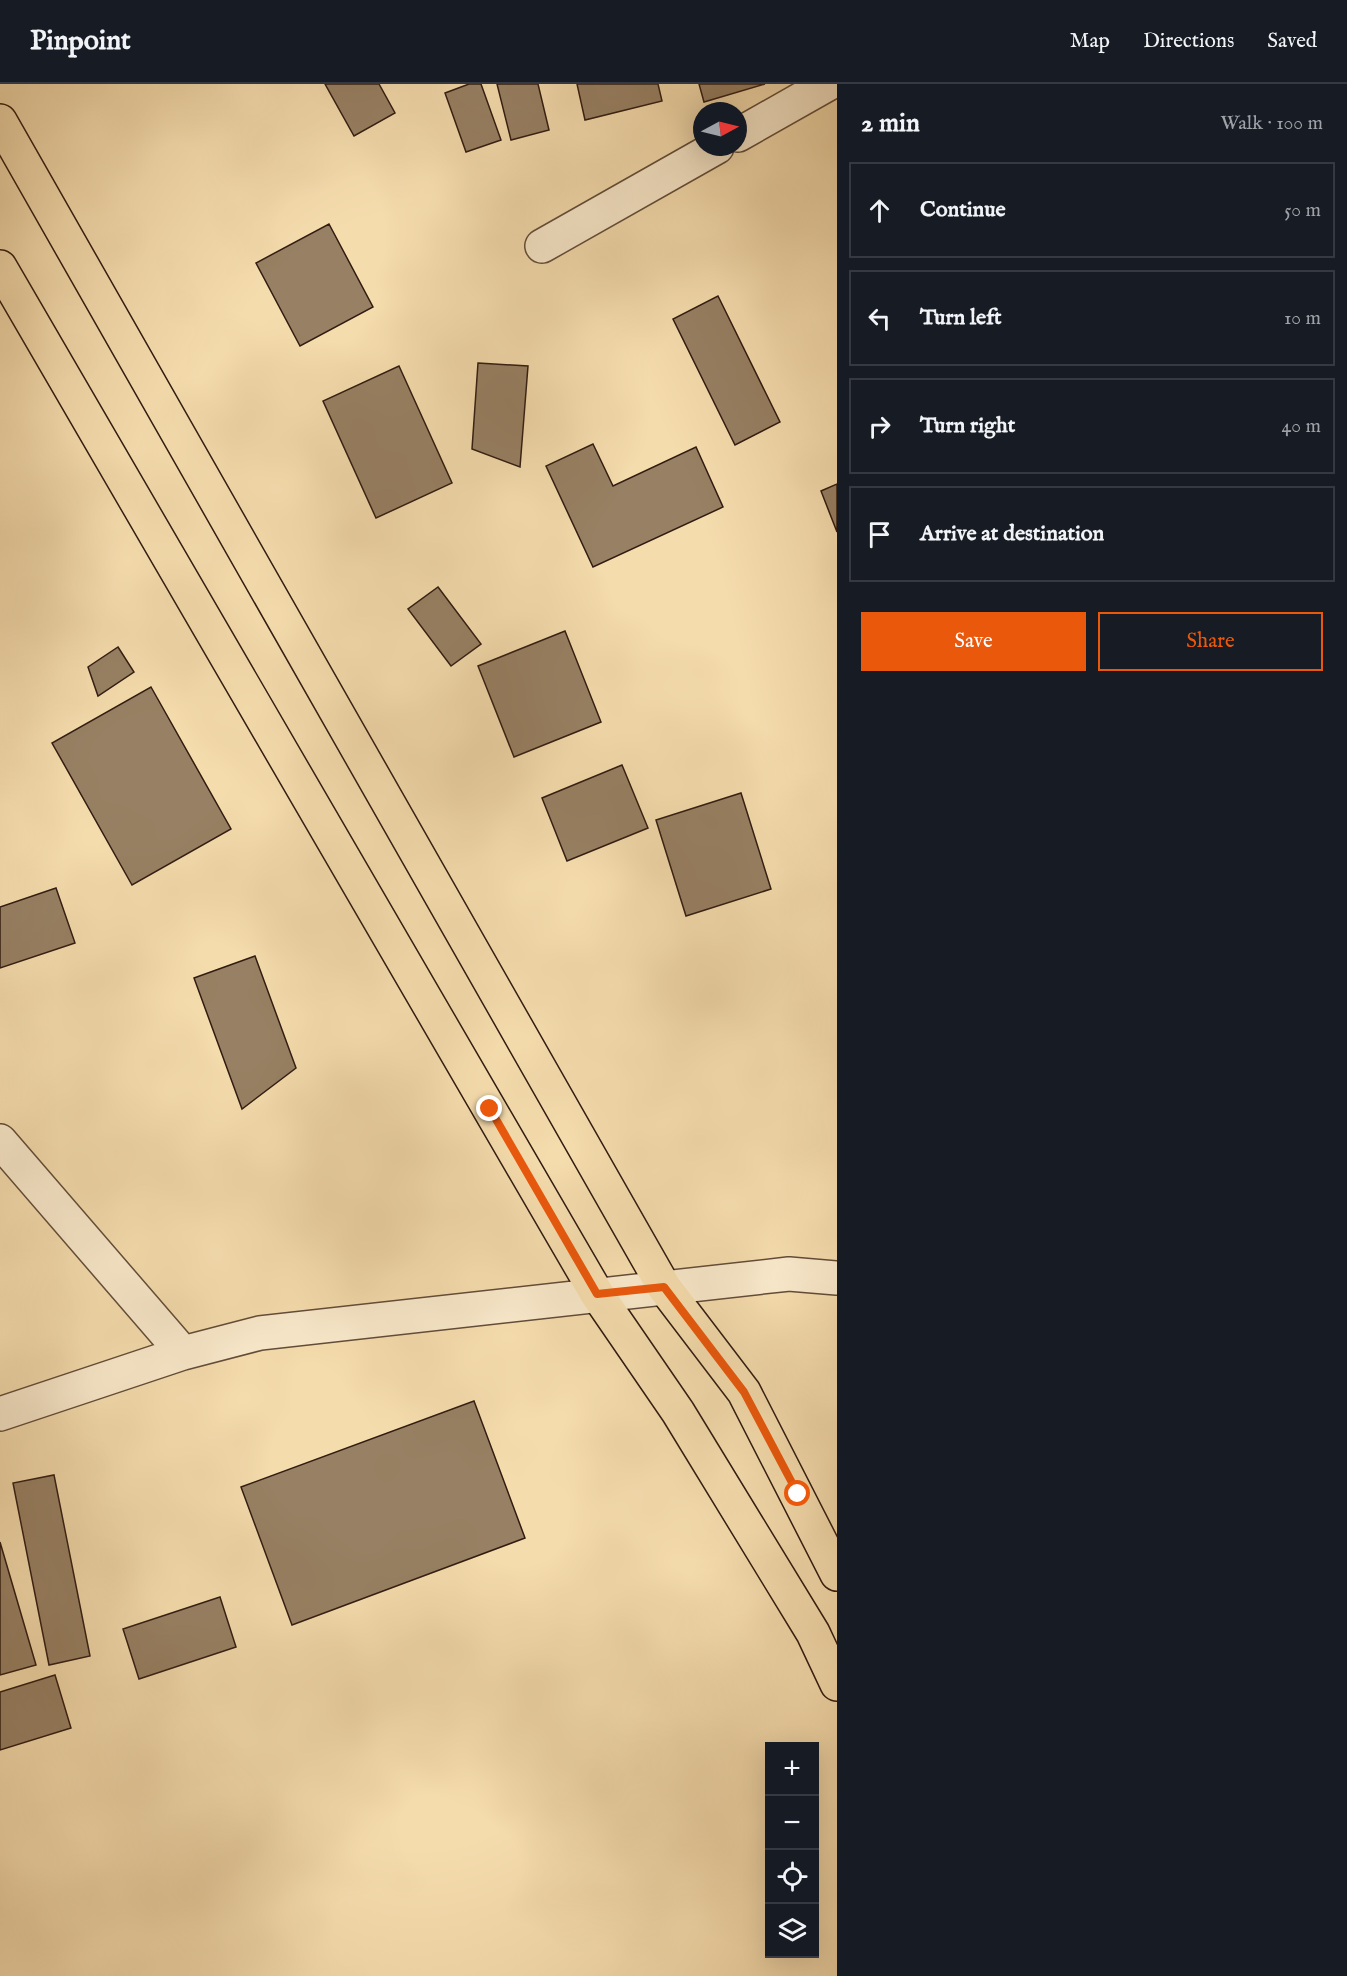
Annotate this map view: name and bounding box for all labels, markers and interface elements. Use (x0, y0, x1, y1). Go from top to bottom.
text: Pinpoint (30, 24, 131, 59)
text: Map (1070, 28, 1110, 55)
text: Directions (1143, 28, 1234, 55)
text: Saved (1267, 28, 1317, 55)
north arrow (693, 102, 747, 156)
text: 2 min (861, 107, 920, 140)
text: Walk · 100 m (1220, 111, 1323, 136)
icon: ahead (863, 194, 896, 227)
text: Continue (920, 196, 1006, 224)
text: 50 m (1284, 198, 1321, 223)
icon: left (863, 302, 896, 335)
text: Turn left (920, 304, 1002, 332)
text: 10 m (1284, 306, 1321, 331)
icon: right (863, 410, 896, 443)
text: Turn right (920, 412, 1015, 440)
text: 40 m (1282, 414, 1321, 439)
icon: arrive (863, 518, 896, 551)
text: Arrive at destination (920, 520, 1104, 548)
button: Save (861, 612, 1086, 671)
button: Share (1098, 612, 1323, 671)
route end (476, 1095, 502, 1121)
route start (784, 1480, 810, 1506)
map controls (765, 1742, 819, 1958)
button: + (765, 1742, 819, 1796)
button: − (765, 1796, 819, 1850)
button: locate (765, 1850, 819, 1904)
button: layers (765, 1904, 819, 1958)

